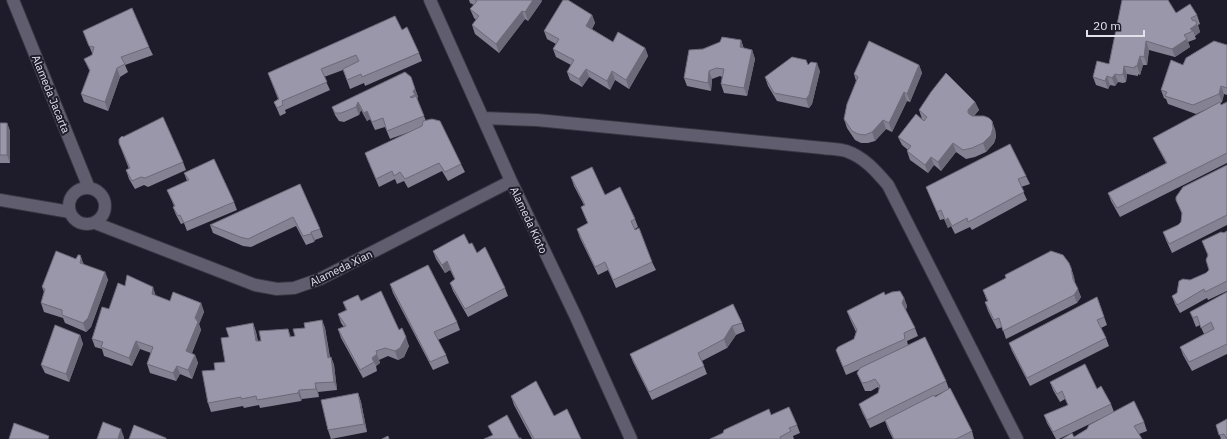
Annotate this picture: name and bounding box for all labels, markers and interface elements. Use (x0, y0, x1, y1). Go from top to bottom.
scale bar (1087, 12, 1144, 38)
text: 20 m (1093, 18, 1121, 33)
street label: Alameda Jacarta (29, 53, 73, 135)
street label: Alameda Kioto (507, 184, 551, 256)
street label: Alameda Xian (307, 247, 375, 289)

